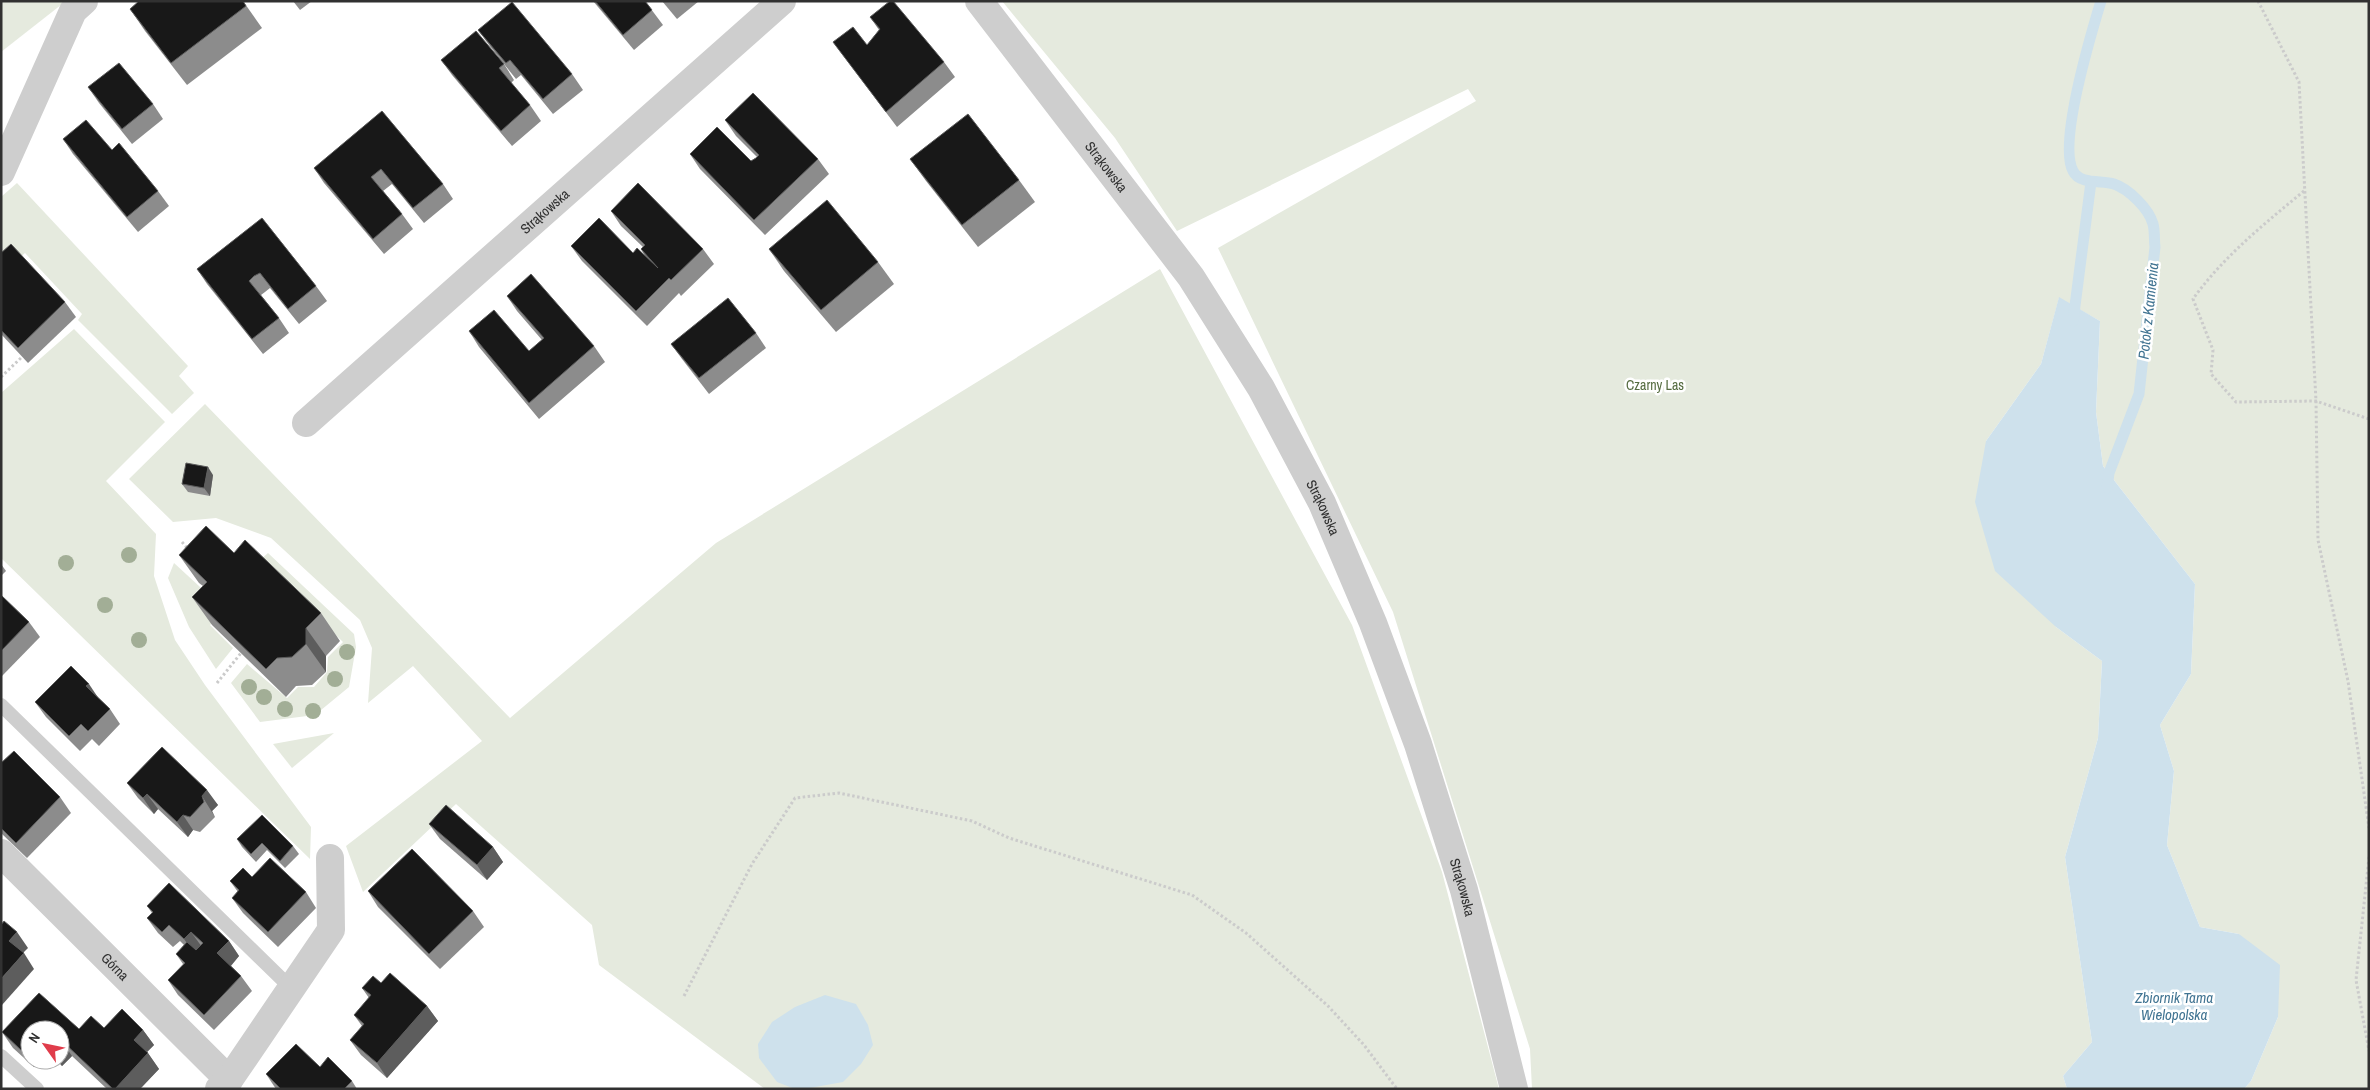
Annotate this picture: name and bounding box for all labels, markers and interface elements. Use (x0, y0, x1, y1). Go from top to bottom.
street label: Strąkowska (1081, 138, 1132, 196)
street label: Strąkowska (516, 185, 573, 238)
water label: Potok z Kamienia (2132, 261, 2164, 360)
park label: Czarny Las (1626, 376, 1684, 394)
street label: Strąkowska (1302, 477, 1344, 539)
street label: Strąkowska (1446, 856, 1479, 919)
street label: Górna (97, 949, 133, 985)
water label: Zbiornik Tama Wielopolska (2134, 987, 2213, 1025)
north arrow (20, 1020, 70, 1070)
text: N (24, 1030, 44, 1046)

